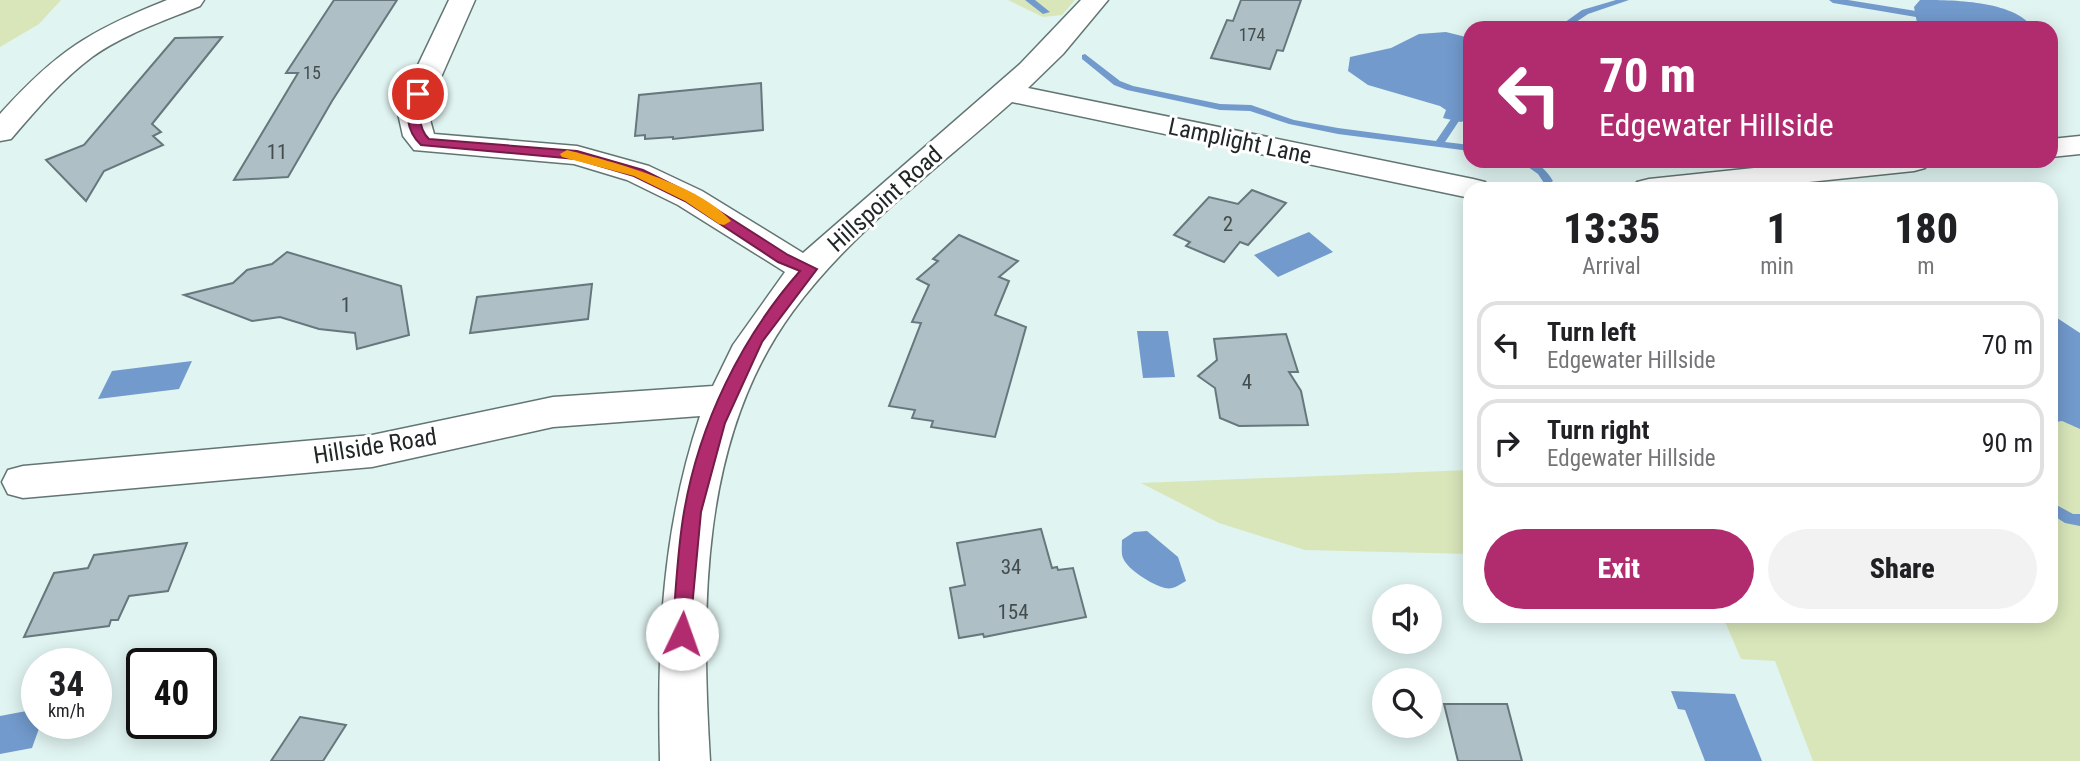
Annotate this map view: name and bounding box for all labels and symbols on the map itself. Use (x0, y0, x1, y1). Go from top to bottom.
house number: 174 (1239, 24, 1265, 45)
house number: 15 (303, 62, 321, 83)
pin (388, 64, 448, 124)
street label: Lamplight Lane (1166, 112, 1314, 170)
house number: 11 (267, 140, 287, 164)
street label: Hillspoint Road (822, 140, 948, 258)
house number: 2 (1223, 212, 1233, 236)
house number: 1 (341, 293, 351, 317)
house number: 4 (1242, 370, 1252, 394)
street label: Hillside Road (311, 422, 439, 470)
house number: 34 (1001, 555, 1021, 579)
position arrow (645, 597, 719, 671)
house number: 154 (997, 600, 1029, 624)
speed limit sign: 40 (126, 648, 217, 739)

